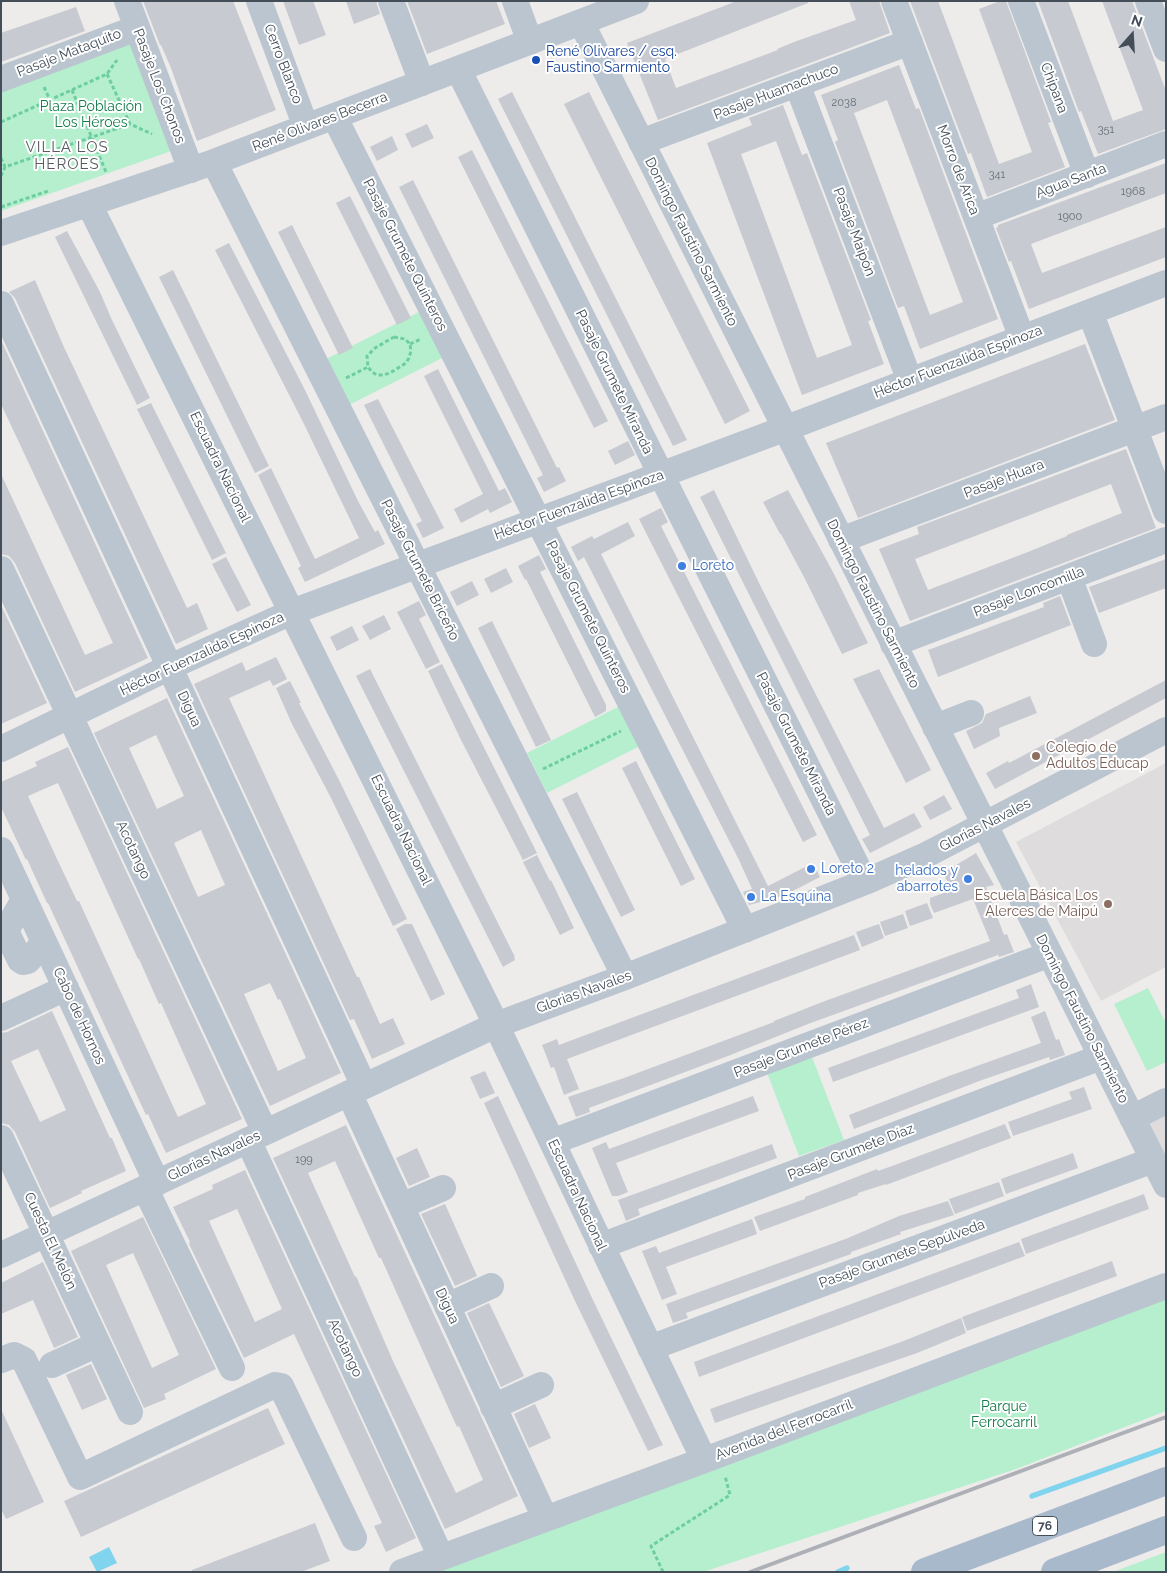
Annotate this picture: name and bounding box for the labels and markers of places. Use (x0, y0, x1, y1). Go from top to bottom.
place label: René Olivares / esq. Faustino Sarmiento (546, 44, 677, 76)
marker: René Olivares / esq. Faustino Sarmiento (530, 54, 542, 66)
place label: Loreto (692, 558, 734, 574)
marker: Loreto (676, 560, 688, 572)
place label: Colegio de Adultos Educap (1046, 740, 1149, 772)
marker: Colegio de Adultos Educap (1030, 750, 1042, 762)
place label: Loreto 2 (821, 861, 874, 877)
marker: Loreto 2 (805, 863, 817, 875)
place label: helados y abarrotes (895, 863, 958, 896)
marker: helados y abarrotes (962, 873, 974, 885)
place label: Escuela Básica Los Alerces de Maipú (975, 888, 1098, 920)
place label: La Esquina (761, 889, 831, 905)
marker: La Esquina (745, 891, 757, 903)
marker: Escuela Básica Los Alerces de Maipú (1102, 898, 1114, 910)

